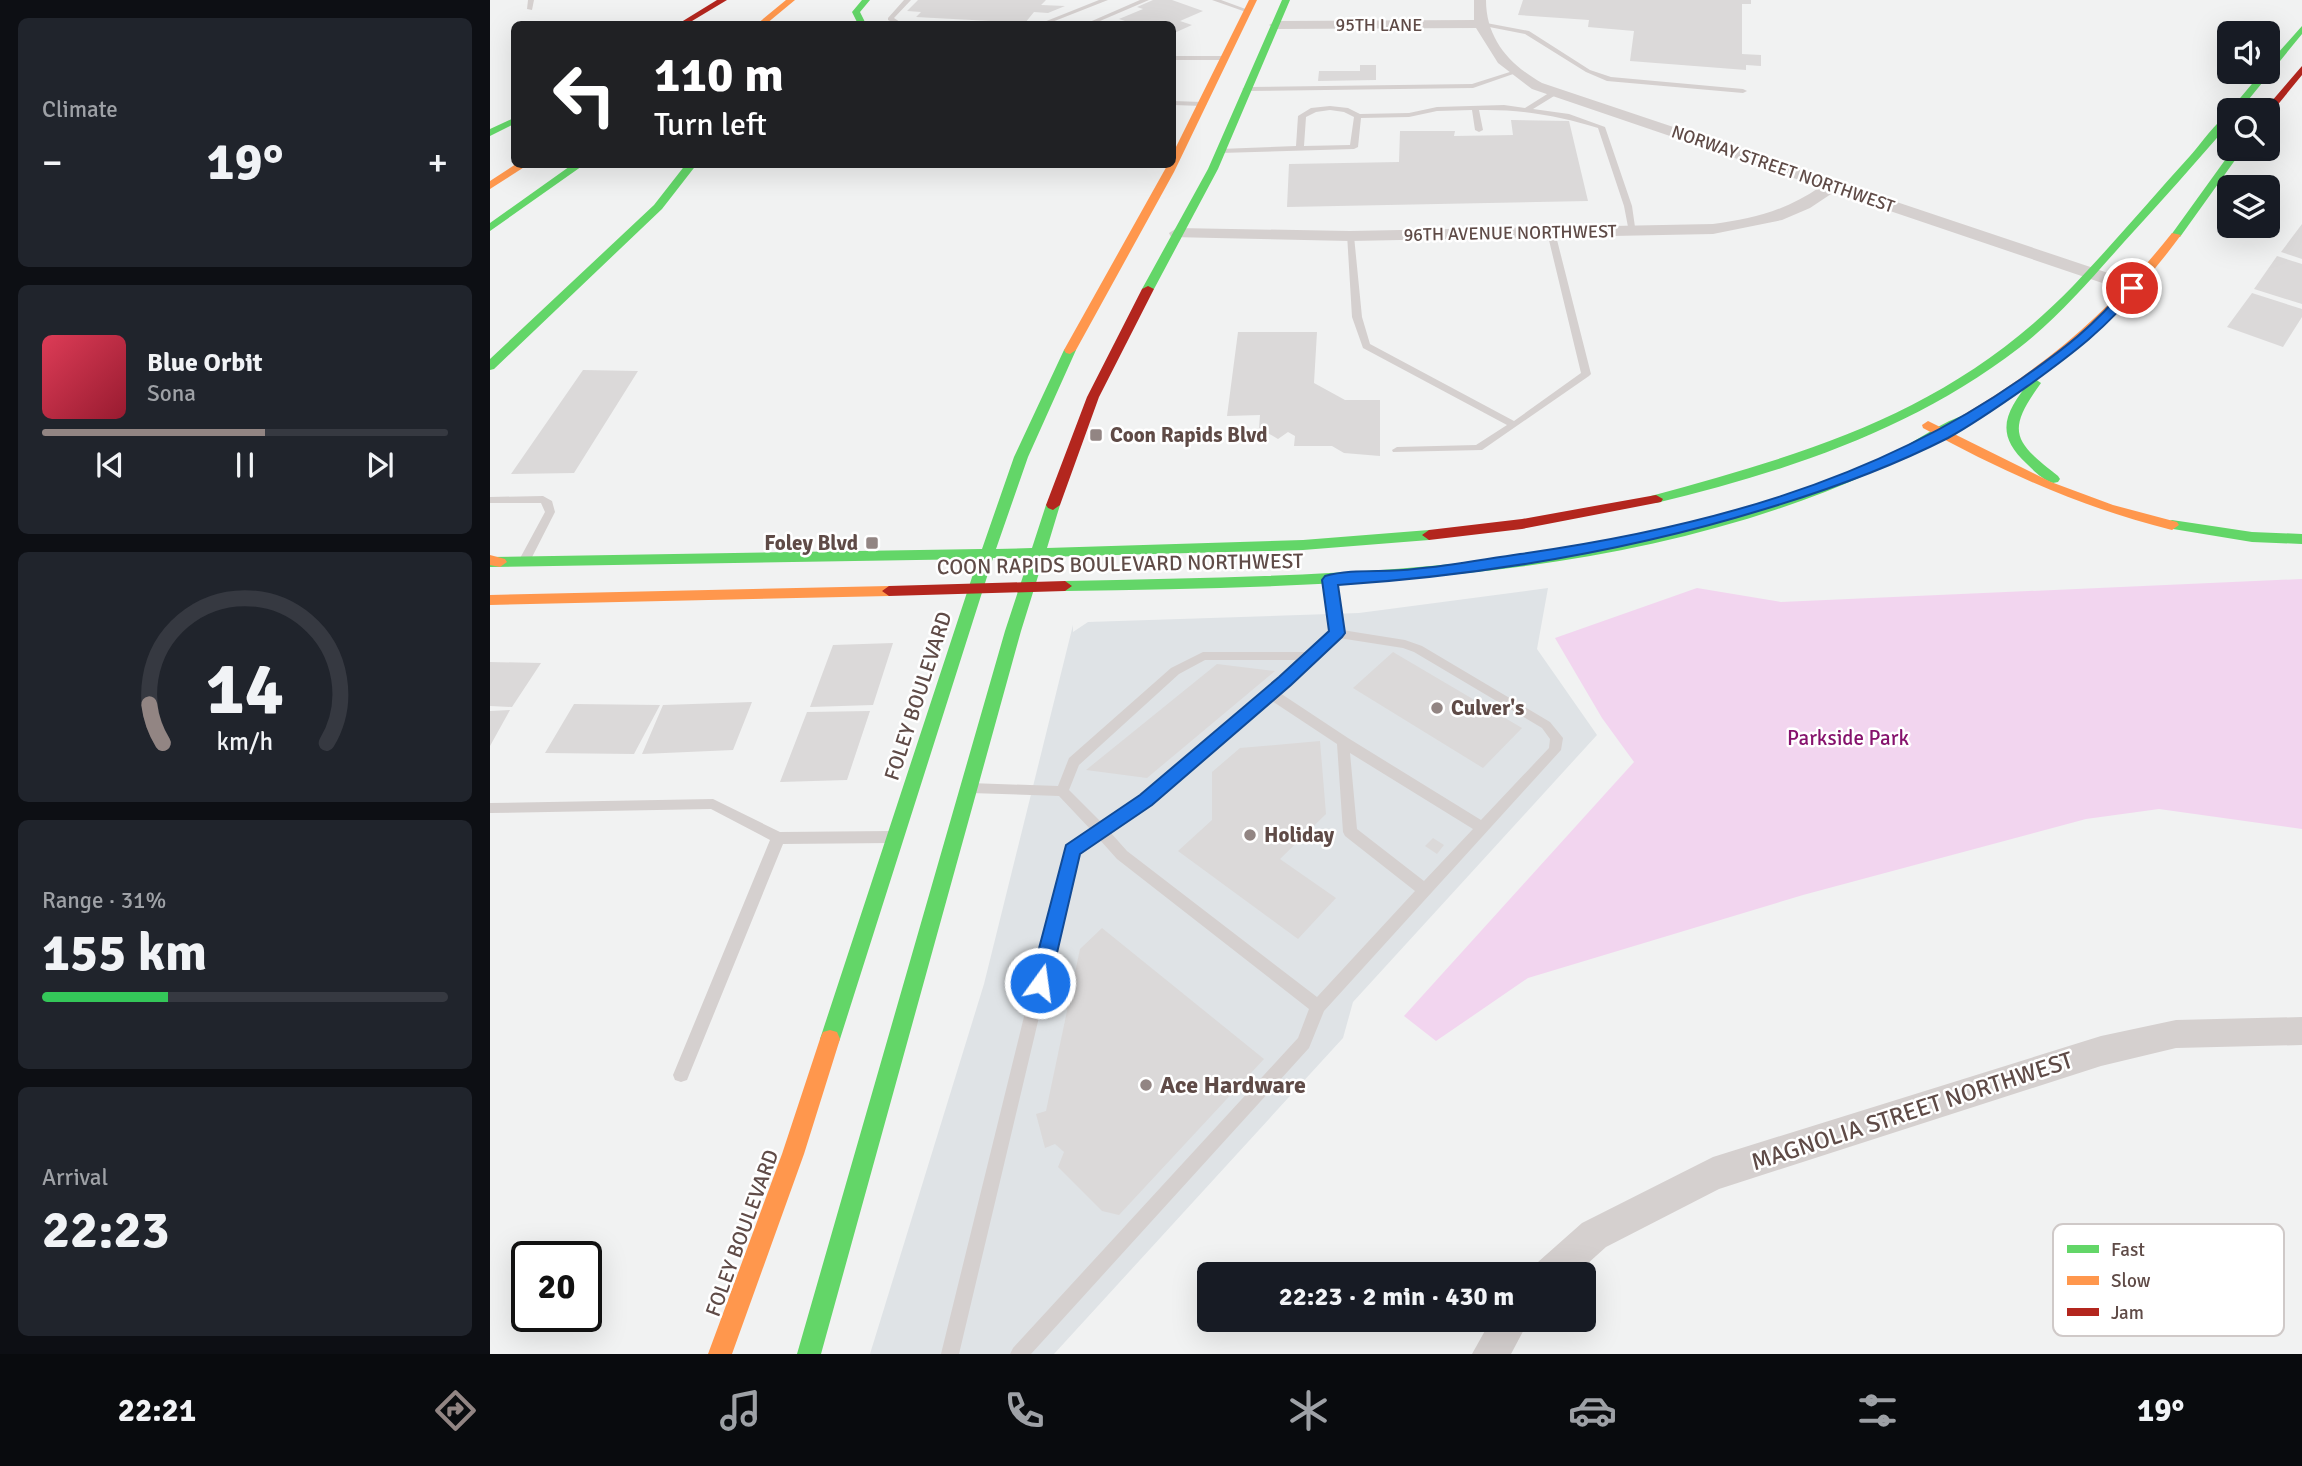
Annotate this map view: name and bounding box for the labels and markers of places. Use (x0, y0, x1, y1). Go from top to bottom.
pin (2102, 258, 2162, 318)
place label: Coon Rapids Blvd (1110, 422, 1268, 448)
marker: Coon Rapids Blvd (1088, 427, 1104, 443)
place label: Foley Blvd (764, 530, 858, 556)
marker: Foley Blvd (864, 535, 880, 551)
place label: Culver's (1451, 695, 1524, 721)
marker: Culver's (1429, 700, 1445, 716)
place label: Holiday (1264, 822, 1335, 848)
marker: Holiday (1242, 827, 1258, 843)
place label: Ace Hardware (1160, 1070, 1306, 1100)
marker: Ace Hardware (1138, 1077, 1154, 1093)

